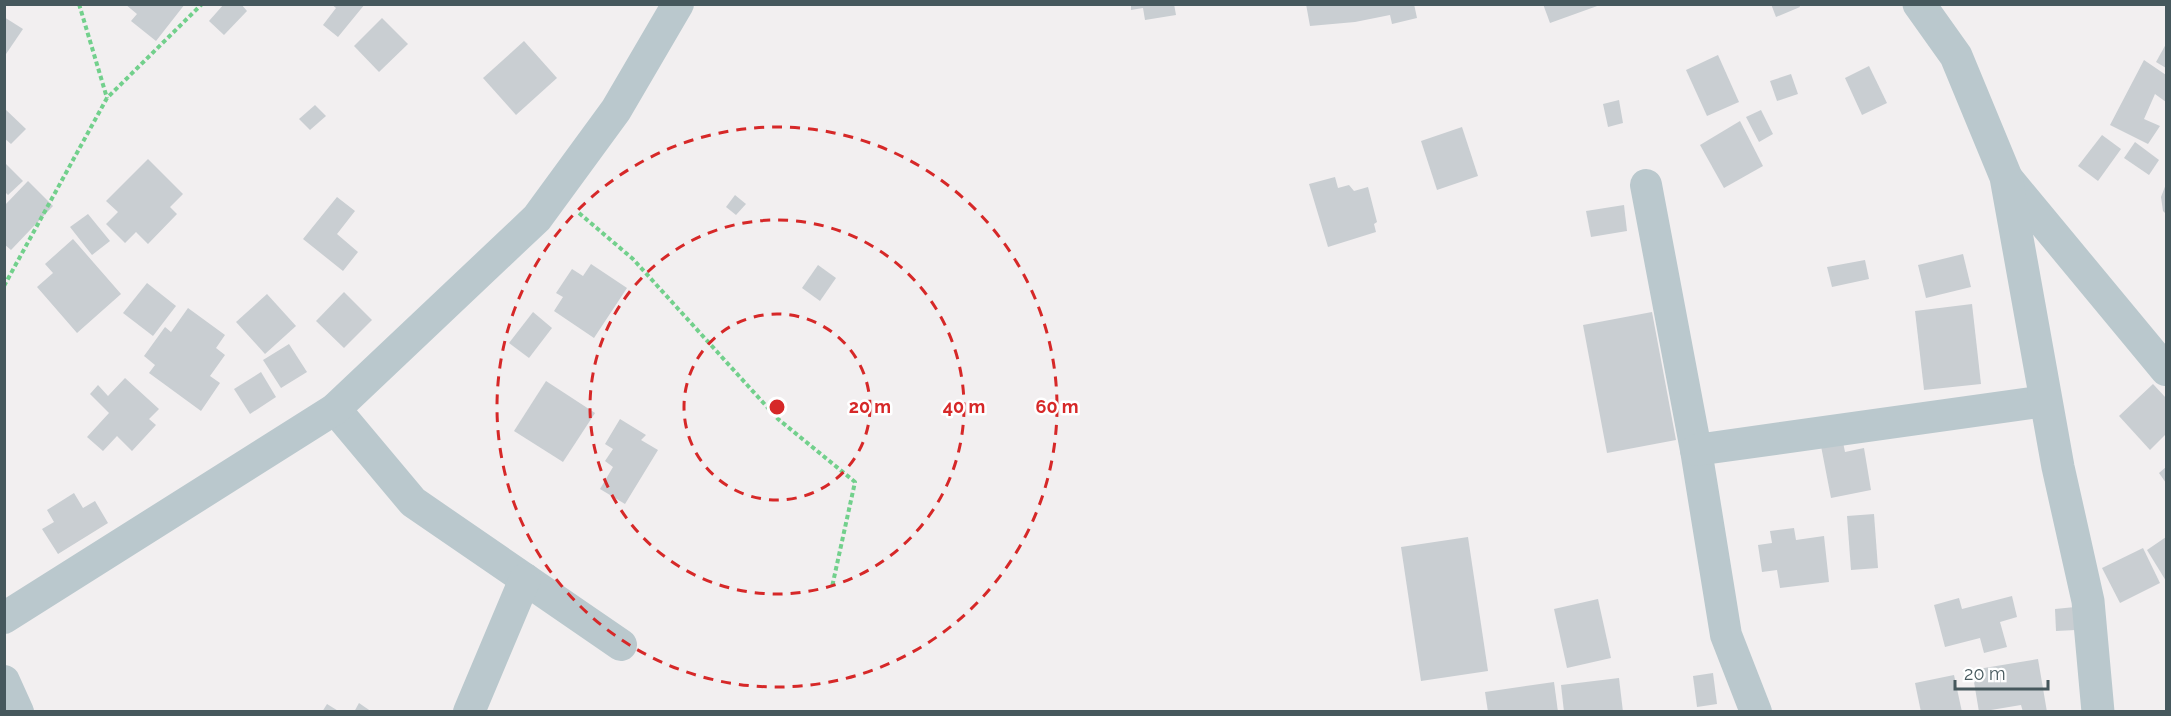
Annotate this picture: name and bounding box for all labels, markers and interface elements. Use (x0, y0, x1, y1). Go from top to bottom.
text: 20 m (849, 396, 891, 417)
text: 40 m (943, 396, 985, 417)
text: 60 m (1035, 396, 1079, 417)
centre of rings (767, 397, 787, 417)
scale bar (1955, 653, 2048, 691)
text: 20 m (1964, 663, 2006, 684)

